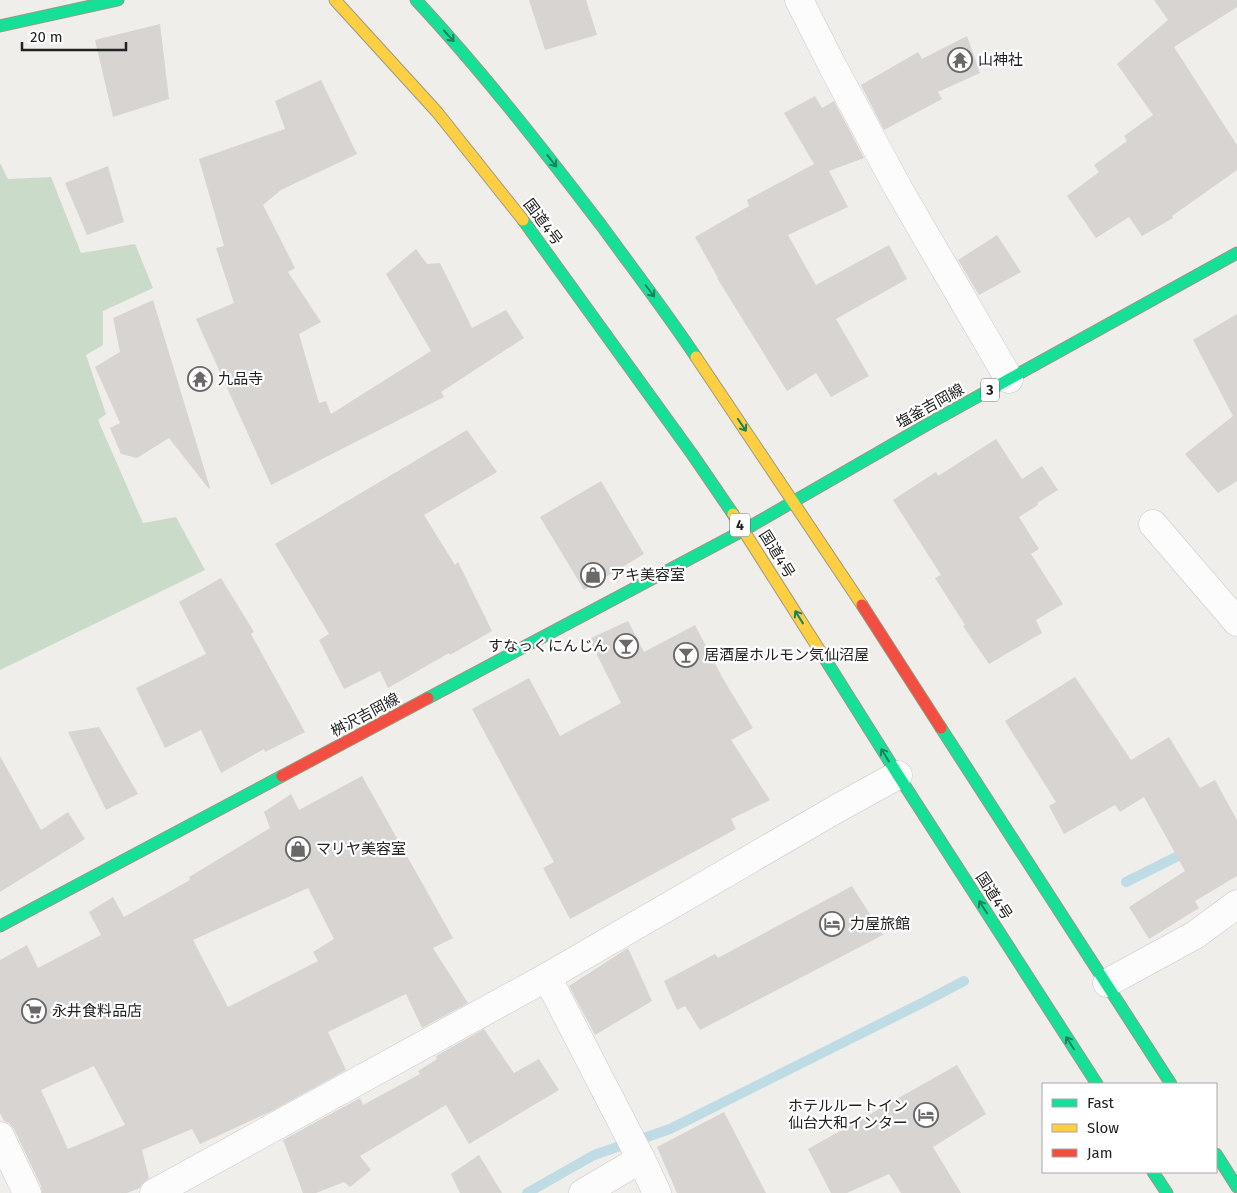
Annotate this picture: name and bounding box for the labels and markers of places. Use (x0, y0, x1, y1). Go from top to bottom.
temple icon: 山神社 (947, 47, 973, 73)
place label: 山神社 (978, 51, 1023, 69)
temple icon: 九品寺 (187, 366, 213, 392)
place label: 九品寺 (218, 370, 263, 388)
shop icon: アキ美容室 (580, 562, 606, 588)
place label: アキ美容室 (610, 566, 685, 584)
bar icon: すなっくにんじん (613, 633, 639, 659)
place label: すなっくにんじん (488, 637, 608, 655)
bar icon: 居酒屋ホルモン気仙沼屋 (673, 642, 699, 668)
place label: 居酒屋ホルモン気仙沼屋 (704, 646, 869, 664)
shop icon: マリヤ美容室 (285, 836, 311, 862)
place label: マリヤ美容室 (316, 840, 406, 858)
hotel icon: 力屋旅館 (819, 911, 845, 937)
place label: 力屋旅館 (850, 915, 910, 933)
supermarket icon: 永井食料品店 (21, 998, 47, 1024)
place label: 永井食料品店 (52, 1002, 142, 1020)
place label: ホテルルートイン 仙台大和インター (788, 1097, 908, 1132)
hotel icon: ホテルルートイン 仙台大和インター (913, 1102, 939, 1128)

